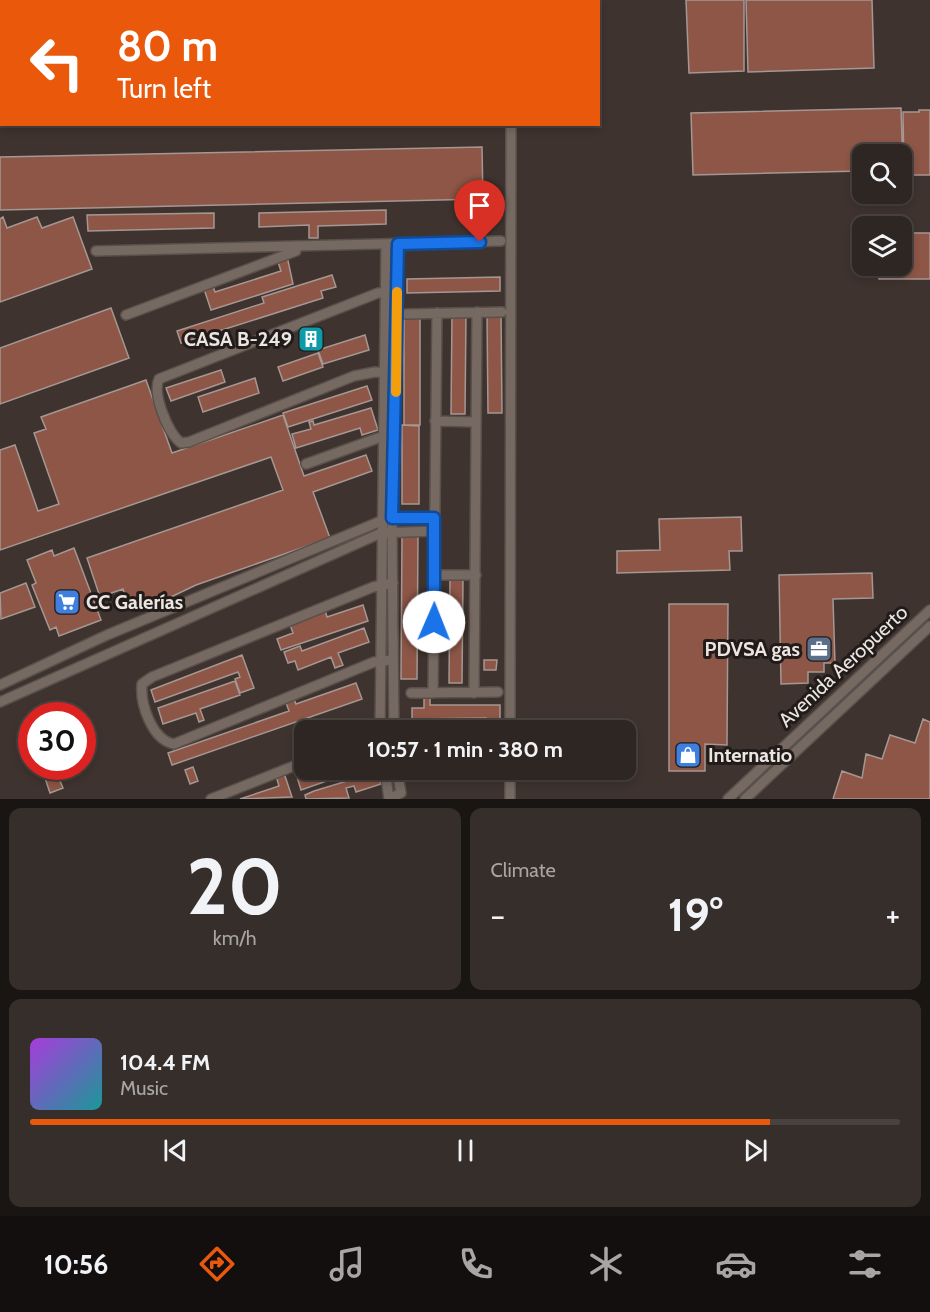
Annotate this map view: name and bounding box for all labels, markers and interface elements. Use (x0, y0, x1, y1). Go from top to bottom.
text: 80 m (117, 20, 218, 72)
icon: left (18, 24, 96, 102)
text: Turn left (117, 72, 211, 105)
map controls (852, 144, 912, 276)
button: search (852, 144, 912, 204)
pin (454, 180, 505, 242)
icon: arrive (463, 189, 496, 222)
button: layers (852, 216, 912, 276)
building icon: CASA B-249 (296, 324, 326, 354)
place label: CASA B-249 (184, 327, 292, 351)
supermarket icon: CC Galerías (52, 587, 82, 617)
place label: CC Galerías (86, 590, 183, 614)
position arrow (402, 590, 466, 654)
street label: Avenida Aeropuerto (774, 600, 912, 732)
office icon: PDVSA gas (804, 634, 834, 664)
place label: PDVSA gas (704, 637, 800, 661)
speed limit sign: 30 (18, 702, 96, 780)
text: 10:57 · 1 min · 380 m (367, 736, 563, 763)
shop icon: Internatio (673, 740, 703, 770)
place label: Internatio (708, 743, 792, 767)
text: 20 (187, 839, 283, 934)
text: Climate (491, 858, 556, 882)
text: 19° (668, 888, 723, 942)
text: − (491, 895, 505, 935)
text: + (885, 895, 900, 935)
text: km/h (213, 926, 257, 950)
text: 104.4 FM (120, 1049, 210, 1076)
text: Music (120, 1076, 168, 1100)
icon: previous (159, 1134, 192, 1167)
icon: pause (449, 1134, 482, 1167)
icon: next (739, 1134, 772, 1167)
icon: directions (196, 1243, 238, 1285)
icon: music (326, 1243, 368, 1285)
icon: phone (455, 1243, 497, 1285)
icon: climate (585, 1243, 627, 1285)
icon: car (715, 1243, 757, 1285)
icon: filters (844, 1243, 886, 1285)
text: 10:56 (44, 1248, 109, 1281)

